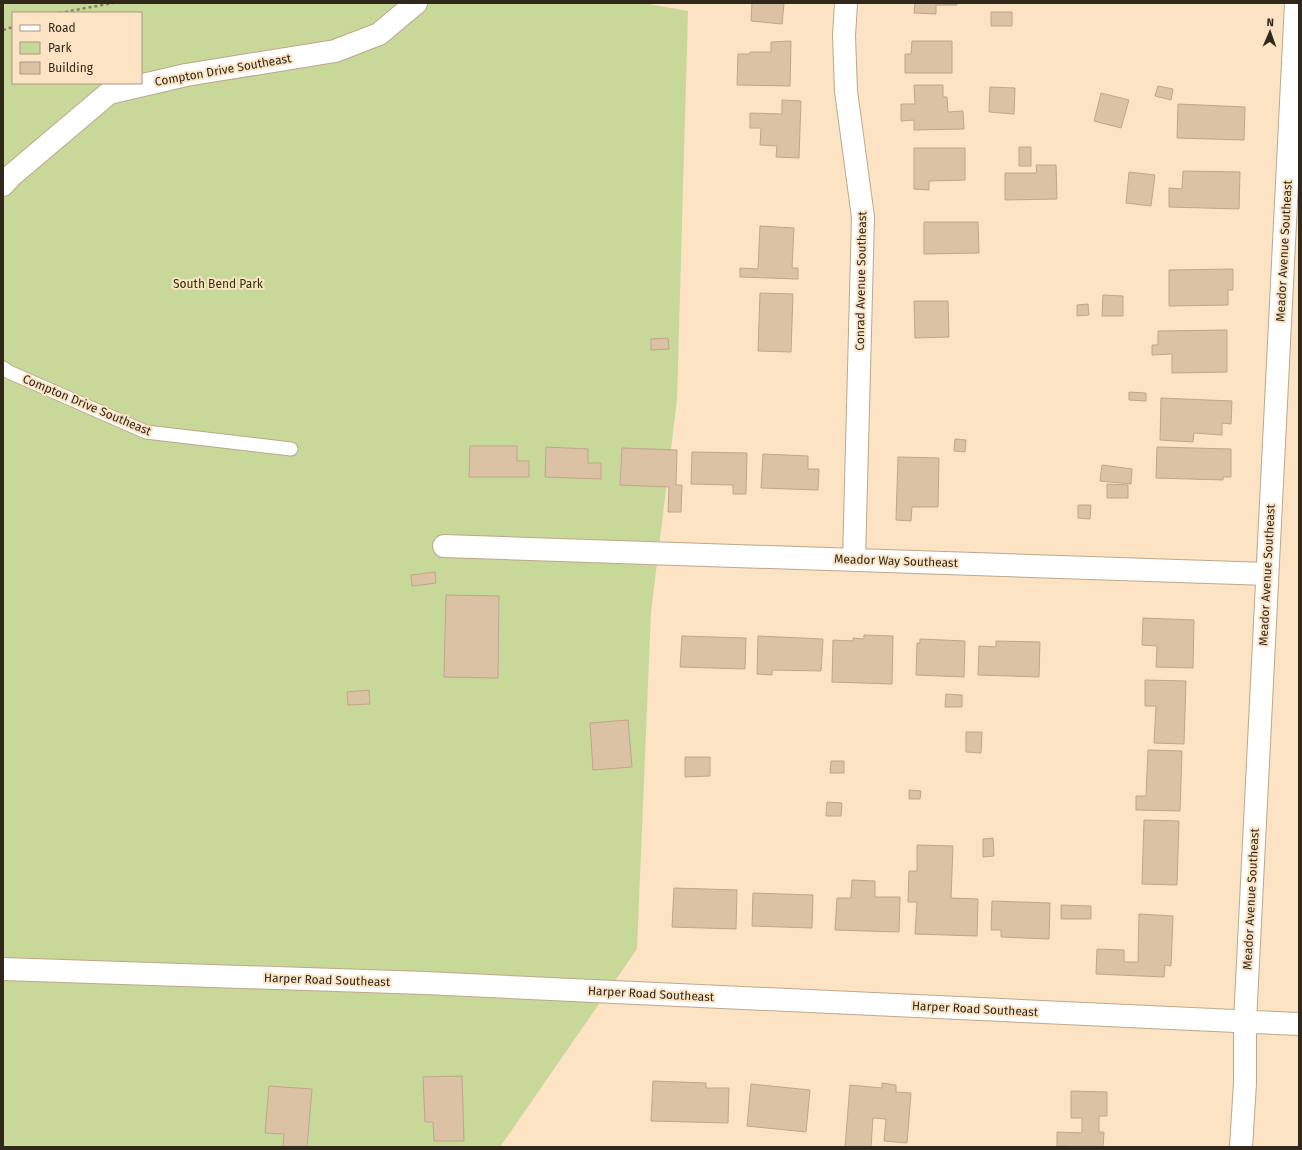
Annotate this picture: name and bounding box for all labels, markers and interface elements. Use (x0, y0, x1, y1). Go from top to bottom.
legend (12, 12, 142, 84)
north arrow (1250, 12, 1290, 52)
text: N (1266, 16, 1274, 29)
text: Road (48, 21, 76, 35)
text: Park (48, 41, 72, 55)
street label: Compton Drive Southeast (154, 51, 293, 89)
text: Building (48, 61, 94, 75)
street label: Meador Avenue Southeast (1273, 179, 1295, 322)
street label: Conrad Avenue Southeast (853, 211, 869, 351)
park label: South Bend Park (173, 277, 264, 291)
street label: Compton Drive Southeast (21, 372, 154, 439)
street label: Meador Avenue Southeast (1256, 503, 1278, 646)
street label: Meador Way Southeast (834, 552, 959, 570)
street label: Meador Avenue Southeast (1240, 827, 1262, 970)
street label: Harper Road Southeast (264, 971, 391, 989)
street label: Harper Road Southeast (588, 984, 715, 1004)
street label: Harper Road Southeast (912, 999, 1039, 1019)

